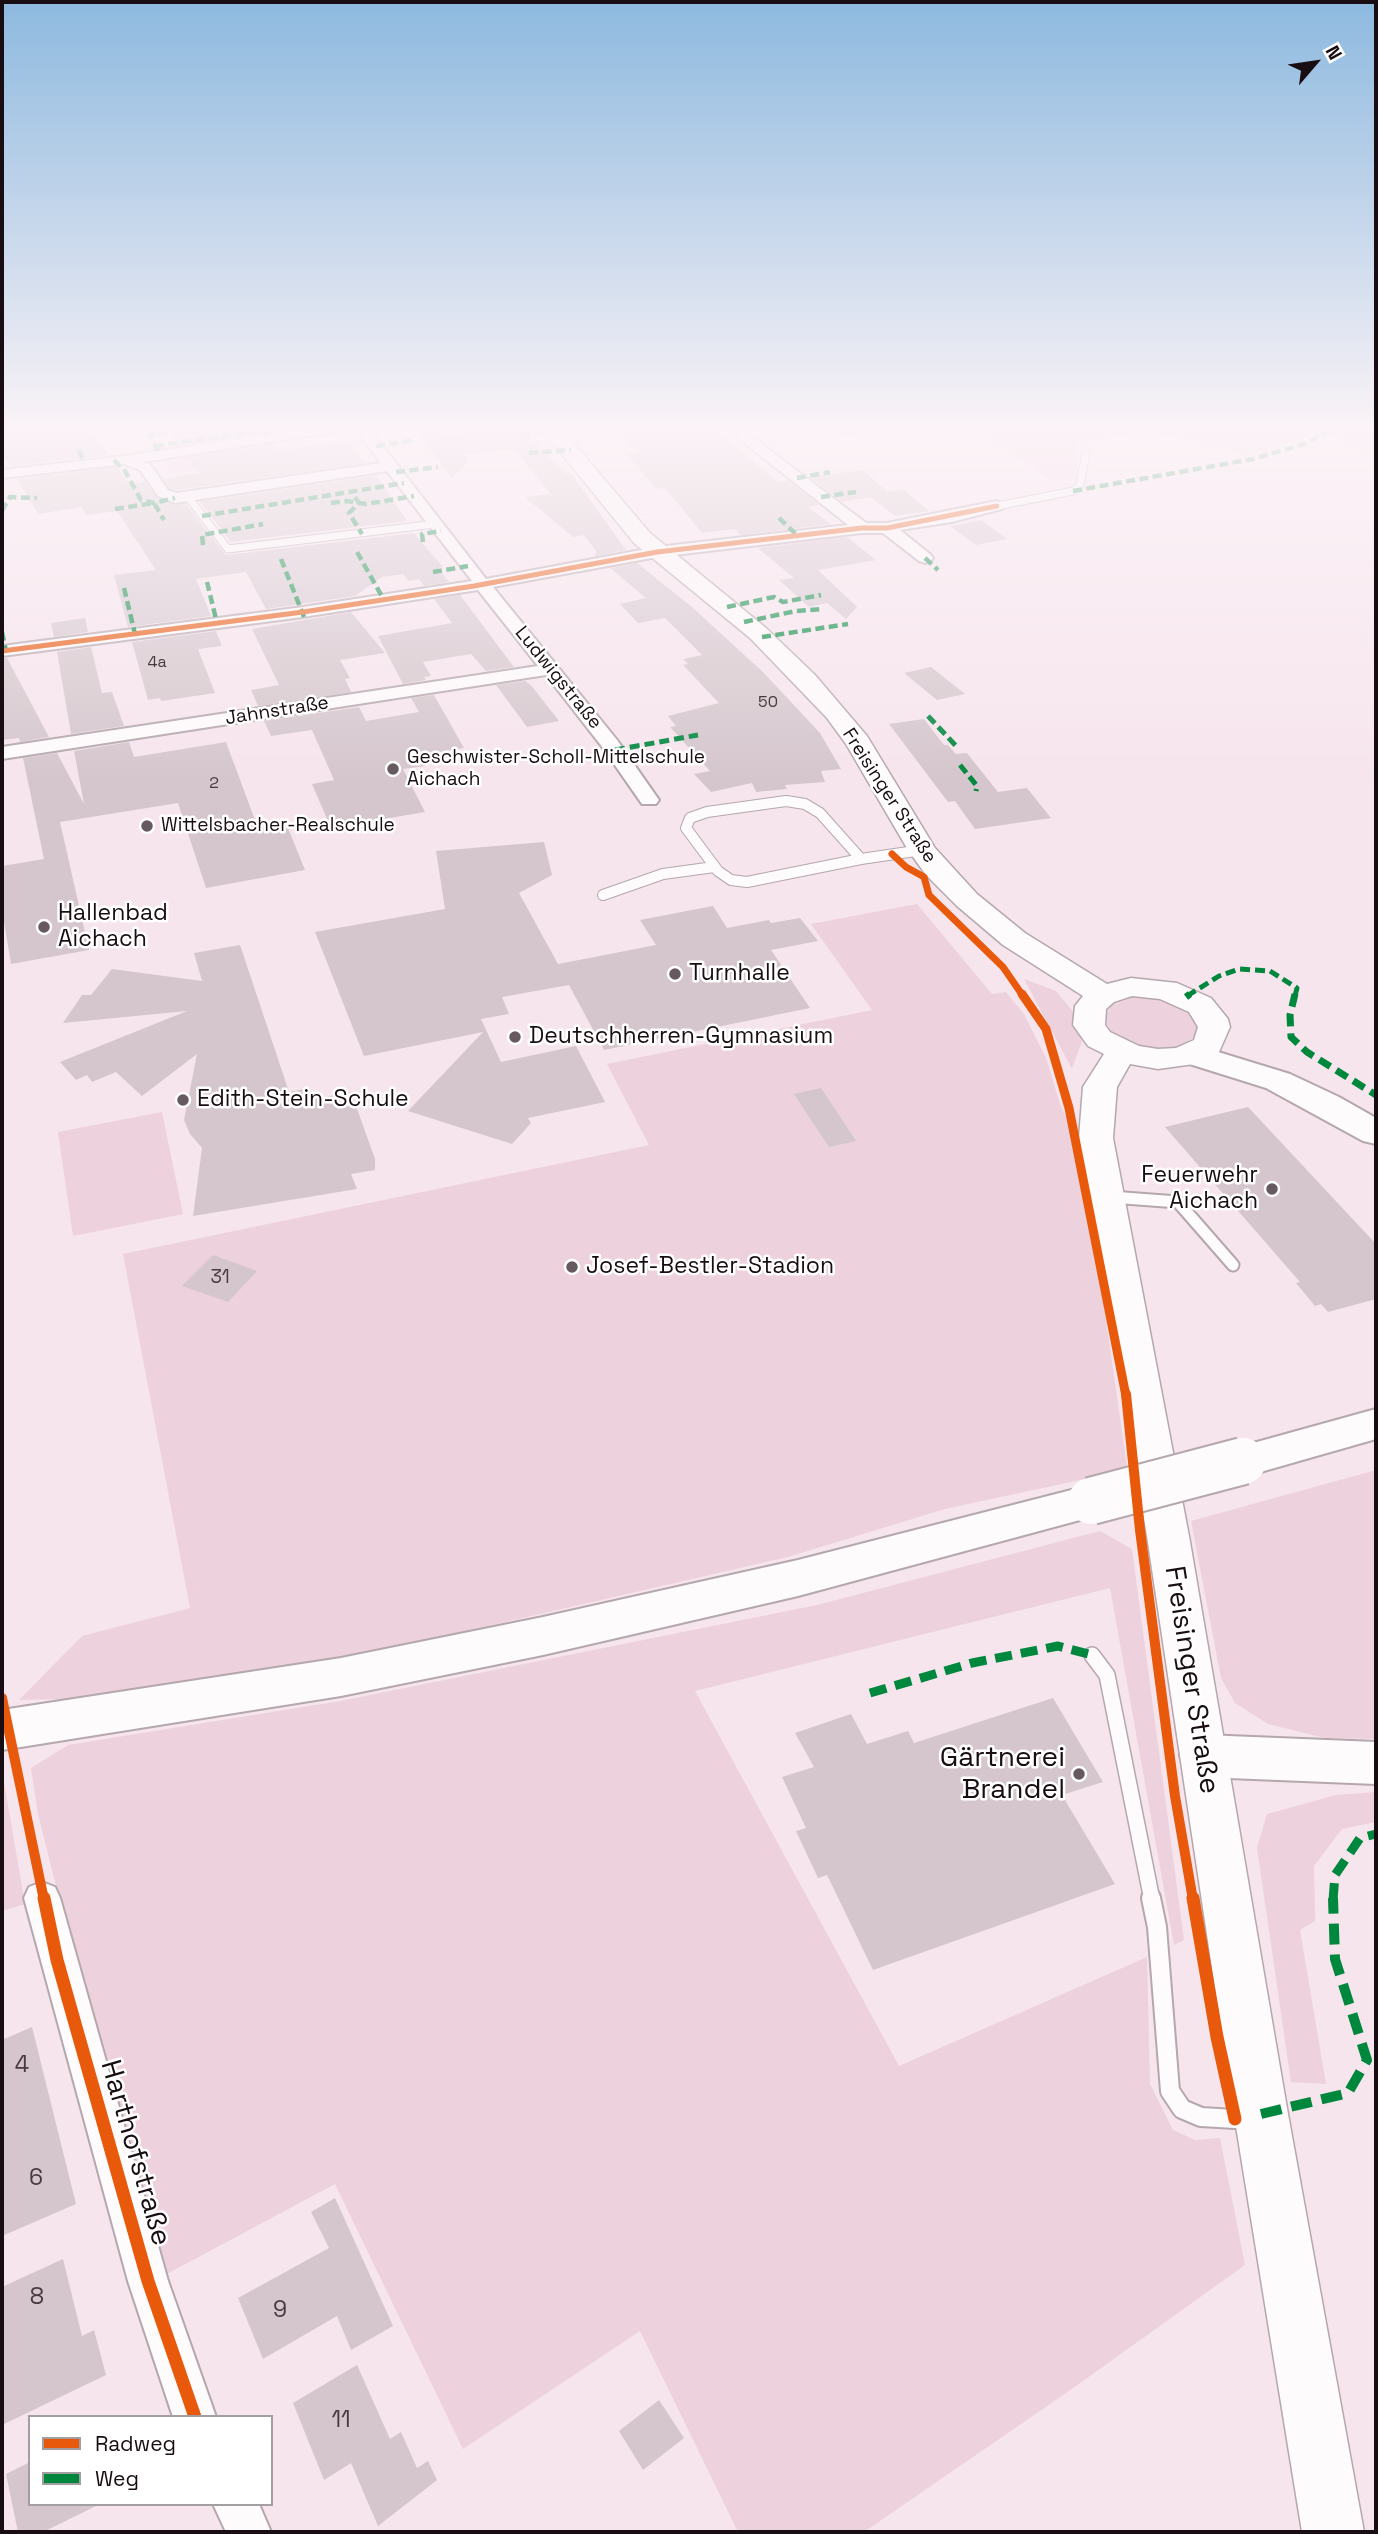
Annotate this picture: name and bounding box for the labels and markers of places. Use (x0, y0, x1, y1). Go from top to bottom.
place label: Geschwister-Scholl-Mittelschule Aichach (407, 747, 705, 791)
marker: Geschwister-Scholl-Mittelschule Aichach (385, 761, 401, 777)
place label: Wittelsbacher-Realschule (161, 815, 395, 837)
marker: Wittelsbacher-Realschule (139, 818, 155, 834)
place label: Hallenbad Aichach (58, 900, 168, 954)
marker: Hallenbad Aichach (36, 919, 52, 935)
place label: Turnhalle (689, 960, 790, 988)
marker: Turnhalle (667, 966, 683, 982)
place label: Deutschherren-Gymnasium (529, 1023, 833, 1051)
marker: Deutschherren-Gymnasium (507, 1029, 523, 1045)
place label: Edith-Stein-Schule (197, 1086, 409, 1114)
marker: Edith-Stein-Schule (175, 1092, 191, 1108)
place label: Feuerwehr Aichach (1141, 1162, 1258, 1216)
marker: Feuerwehr Aichach (1264, 1181, 1280, 1197)
place label: Josef-Bestler-Stadion (586, 1253, 834, 1281)
marker: Josef-Bestler-Stadion (564, 1259, 580, 1275)
place label: Gärtnerei Brandel (940, 1741, 1065, 1807)
marker: Gärtnerei Brandel (1071, 1766, 1087, 1782)

